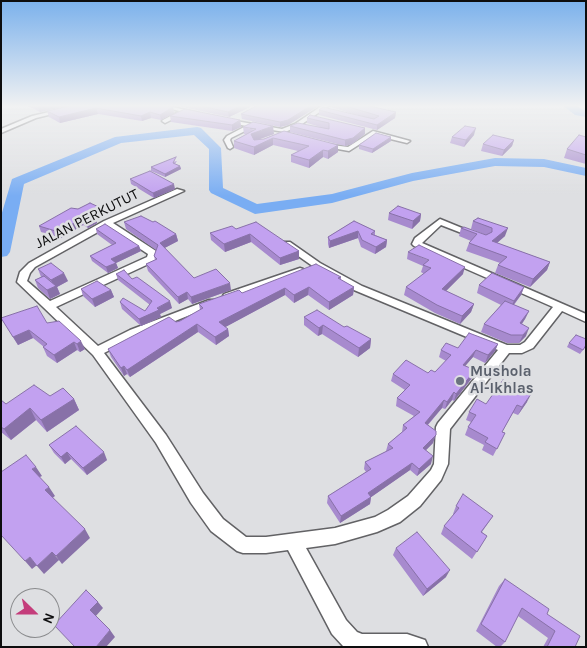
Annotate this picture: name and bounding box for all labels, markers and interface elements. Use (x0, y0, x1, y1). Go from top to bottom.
street label: JALAN PERKUTUT (32, 185, 142, 253)
place label: Mushola Al-Ikhlas (470, 363, 534, 398)
marker: Mushola Al-Ikhlas (454, 375, 466, 387)
north arrow (10, 588, 60, 638)
text: N (39, 611, 58, 626)

